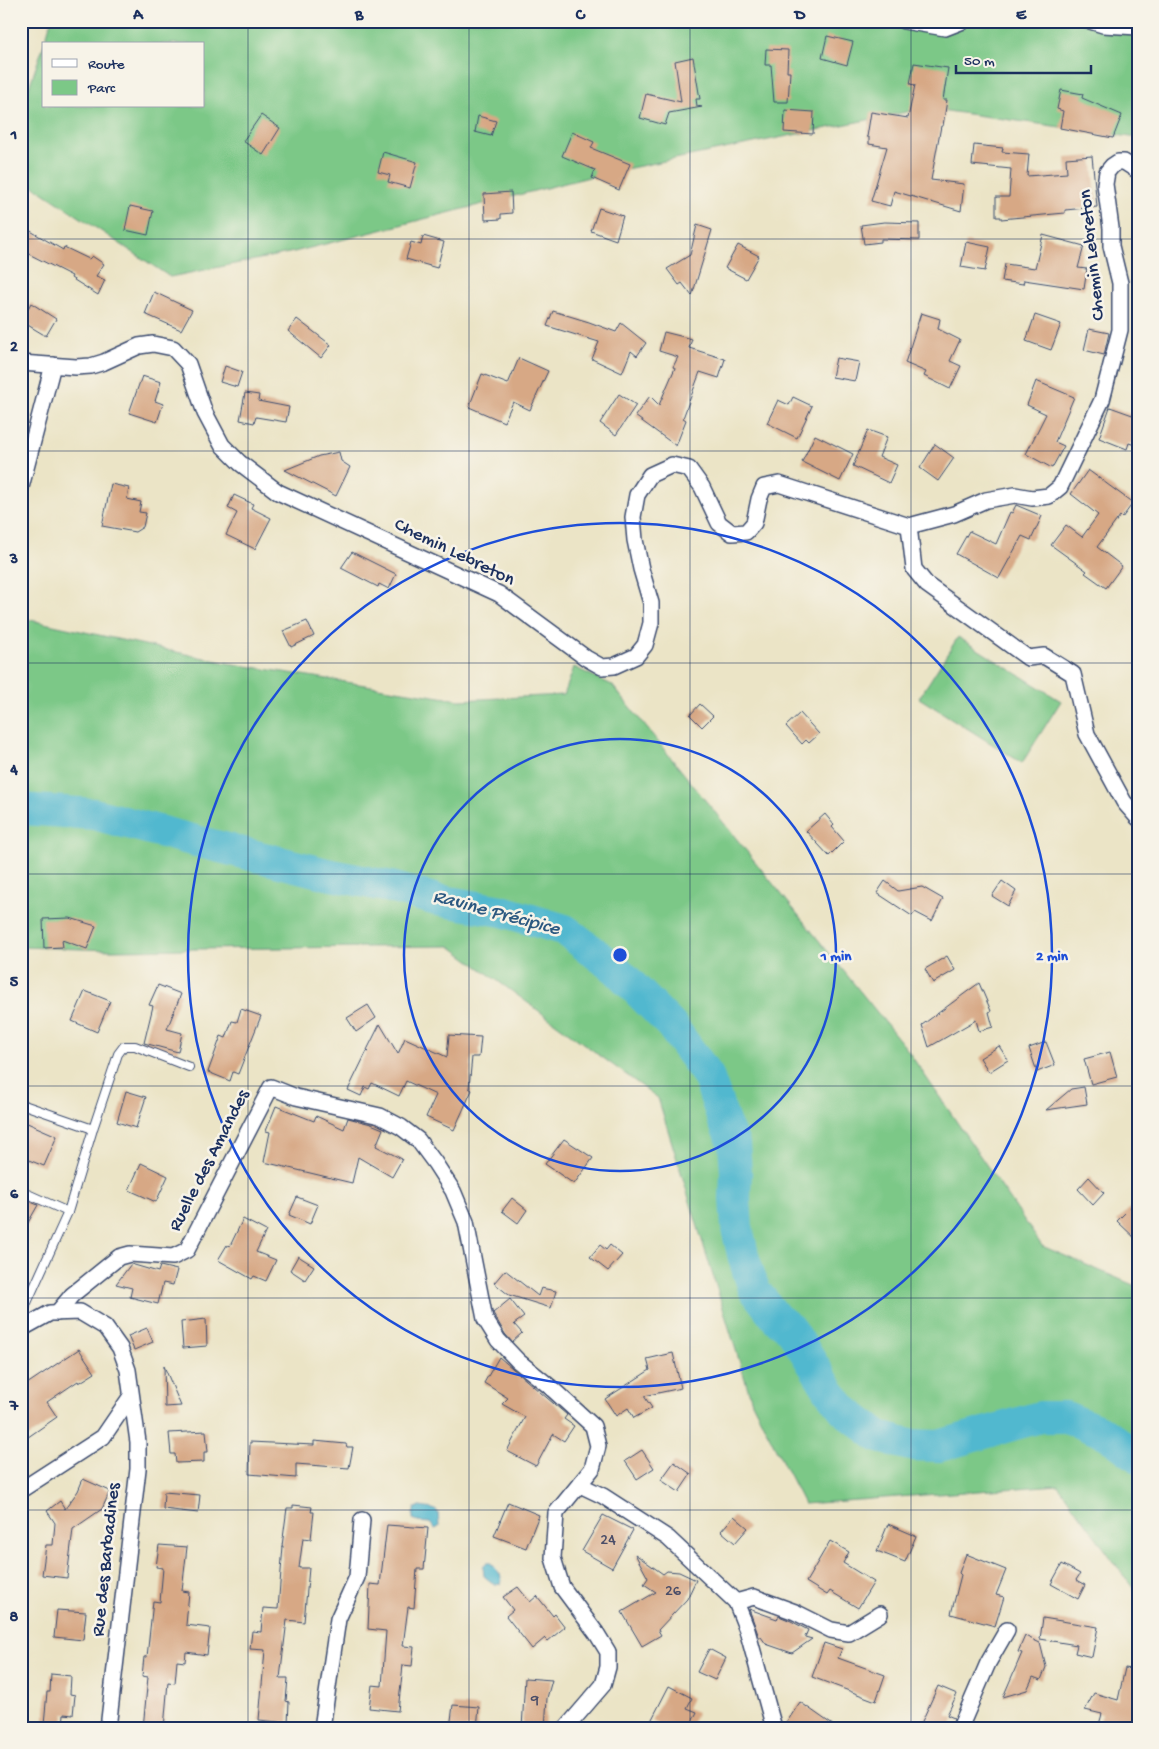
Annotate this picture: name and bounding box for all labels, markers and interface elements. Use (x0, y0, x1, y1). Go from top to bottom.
text: A (132, 7, 144, 26)
text: B (354, 7, 364, 26)
text: C (575, 7, 586, 26)
text: D (793, 7, 806, 26)
text: E (1016, 7, 1027, 26)
legend (42, 42, 205, 108)
scale bar (956, 42, 1092, 74)
text: 50 m (964, 53, 995, 71)
text: Route (88, 56, 125, 74)
text: Parc (87, 80, 116, 98)
text: 1 (10, 127, 17, 146)
street label: Chemin Lebreton (1075, 188, 1111, 322)
text: 2 (10, 339, 18, 358)
street label: Chemin Lebreton (390, 514, 518, 592)
text: 3 (9, 551, 18, 570)
text: 4 (9, 762, 18, 781)
water label: Ravine Précipice (430, 886, 562, 942)
centre of rings (611, 946, 629, 964)
text: 1 min (820, 948, 852, 966)
text: 2 min (1036, 948, 1069, 966)
text: 5 (10, 974, 19, 993)
street label: Ruelle des Amandes (164, 1085, 256, 1236)
text: 6 (10, 1186, 19, 1205)
text: 7 (9, 1398, 19, 1417)
street label: Rue des Barbadines (88, 1481, 127, 1638)
house number: 24 (600, 1532, 616, 1551)
house number: 26 (665, 1583, 682, 1602)
text: 8 (10, 1609, 19, 1628)
house number: 9 (530, 1692, 539, 1711)

